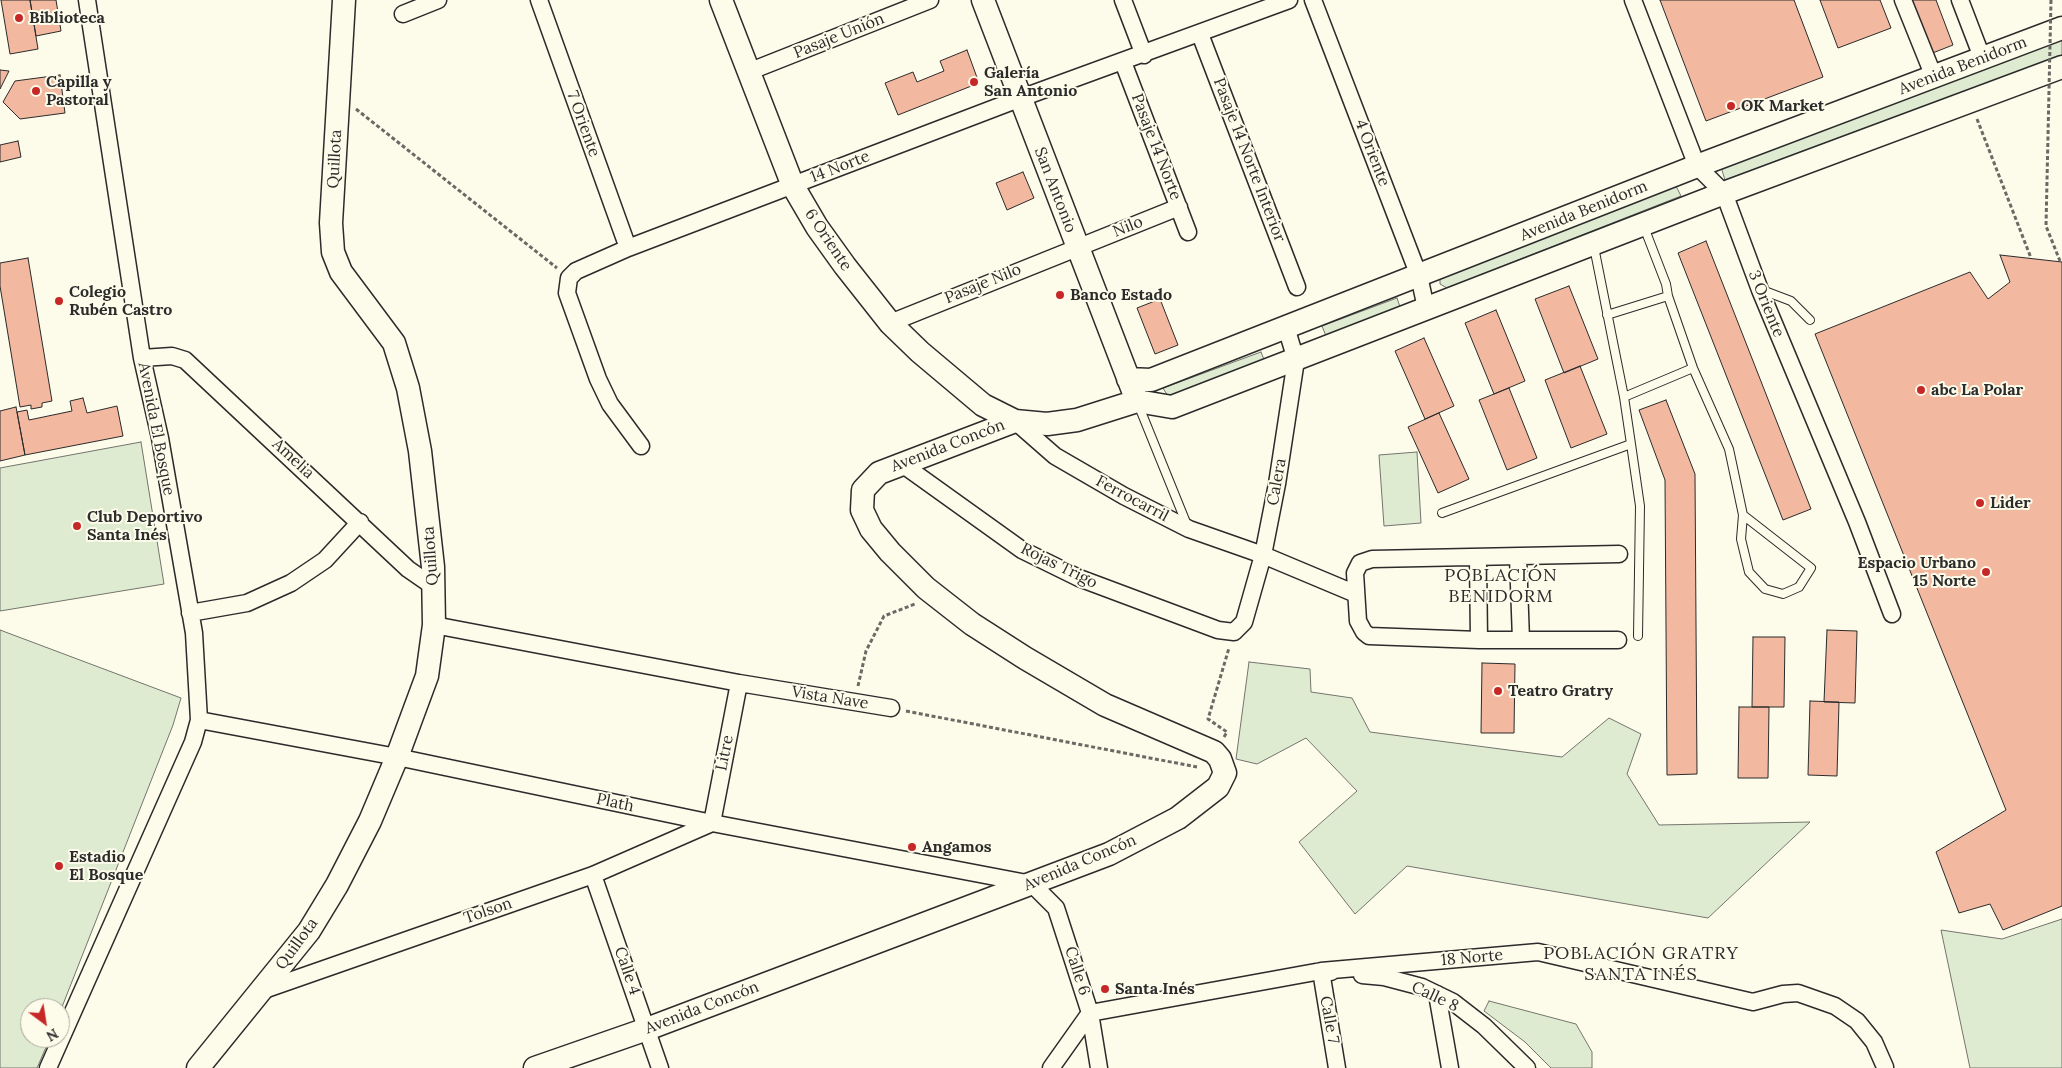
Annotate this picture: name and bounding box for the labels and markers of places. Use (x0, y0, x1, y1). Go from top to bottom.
place label: Biblioteca (29, 8, 105, 28)
marker: Biblioteca (13, 12, 25, 24)
place label: Galería San Antonio (984, 63, 1077, 101)
place label: Capilla y Pastoral (46, 72, 112, 110)
marker: Galería San Antonio (968, 76, 980, 88)
marker: Capilla y Pastoral (30, 85, 42, 97)
place label: OK Market (1741, 96, 1824, 116)
marker: OK Market (1725, 100, 1737, 112)
place label: Colegio Rubén Castro (69, 282, 172, 320)
place label: Banco Estado (1070, 285, 1172, 305)
marker: Banco Estado (1054, 289, 1066, 301)
marker: Colegio Rubén Castro (53, 295, 65, 307)
place label: abc La Polar (1931, 380, 2023, 400)
marker: abc La Polar (1915, 384, 1927, 396)
place label: Lider (1990, 493, 2031, 513)
marker: Lider (1974, 497, 1986, 509)
place label: Club Deportivo Santa Inés (87, 507, 203, 545)
marker: Club Deportivo Santa Inés (71, 520, 83, 532)
place label: Espacio Urbano 15 Norte (1857, 553, 1976, 591)
marker: Espacio Urbano 15 Norte (1980, 566, 1992, 578)
place label: Teatro Gratry (1508, 681, 1613, 701)
marker: Teatro Gratry (1492, 685, 1504, 697)
place label: Angamos (922, 837, 992, 857)
marker: Angamos (906, 841, 918, 853)
place label: Estadio El Bosque (69, 847, 143, 885)
marker: Estadio El Bosque (53, 860, 65, 872)
place label: Santa Inés (1115, 979, 1195, 999)
marker: Santa Inés (1099, 983, 1111, 995)

